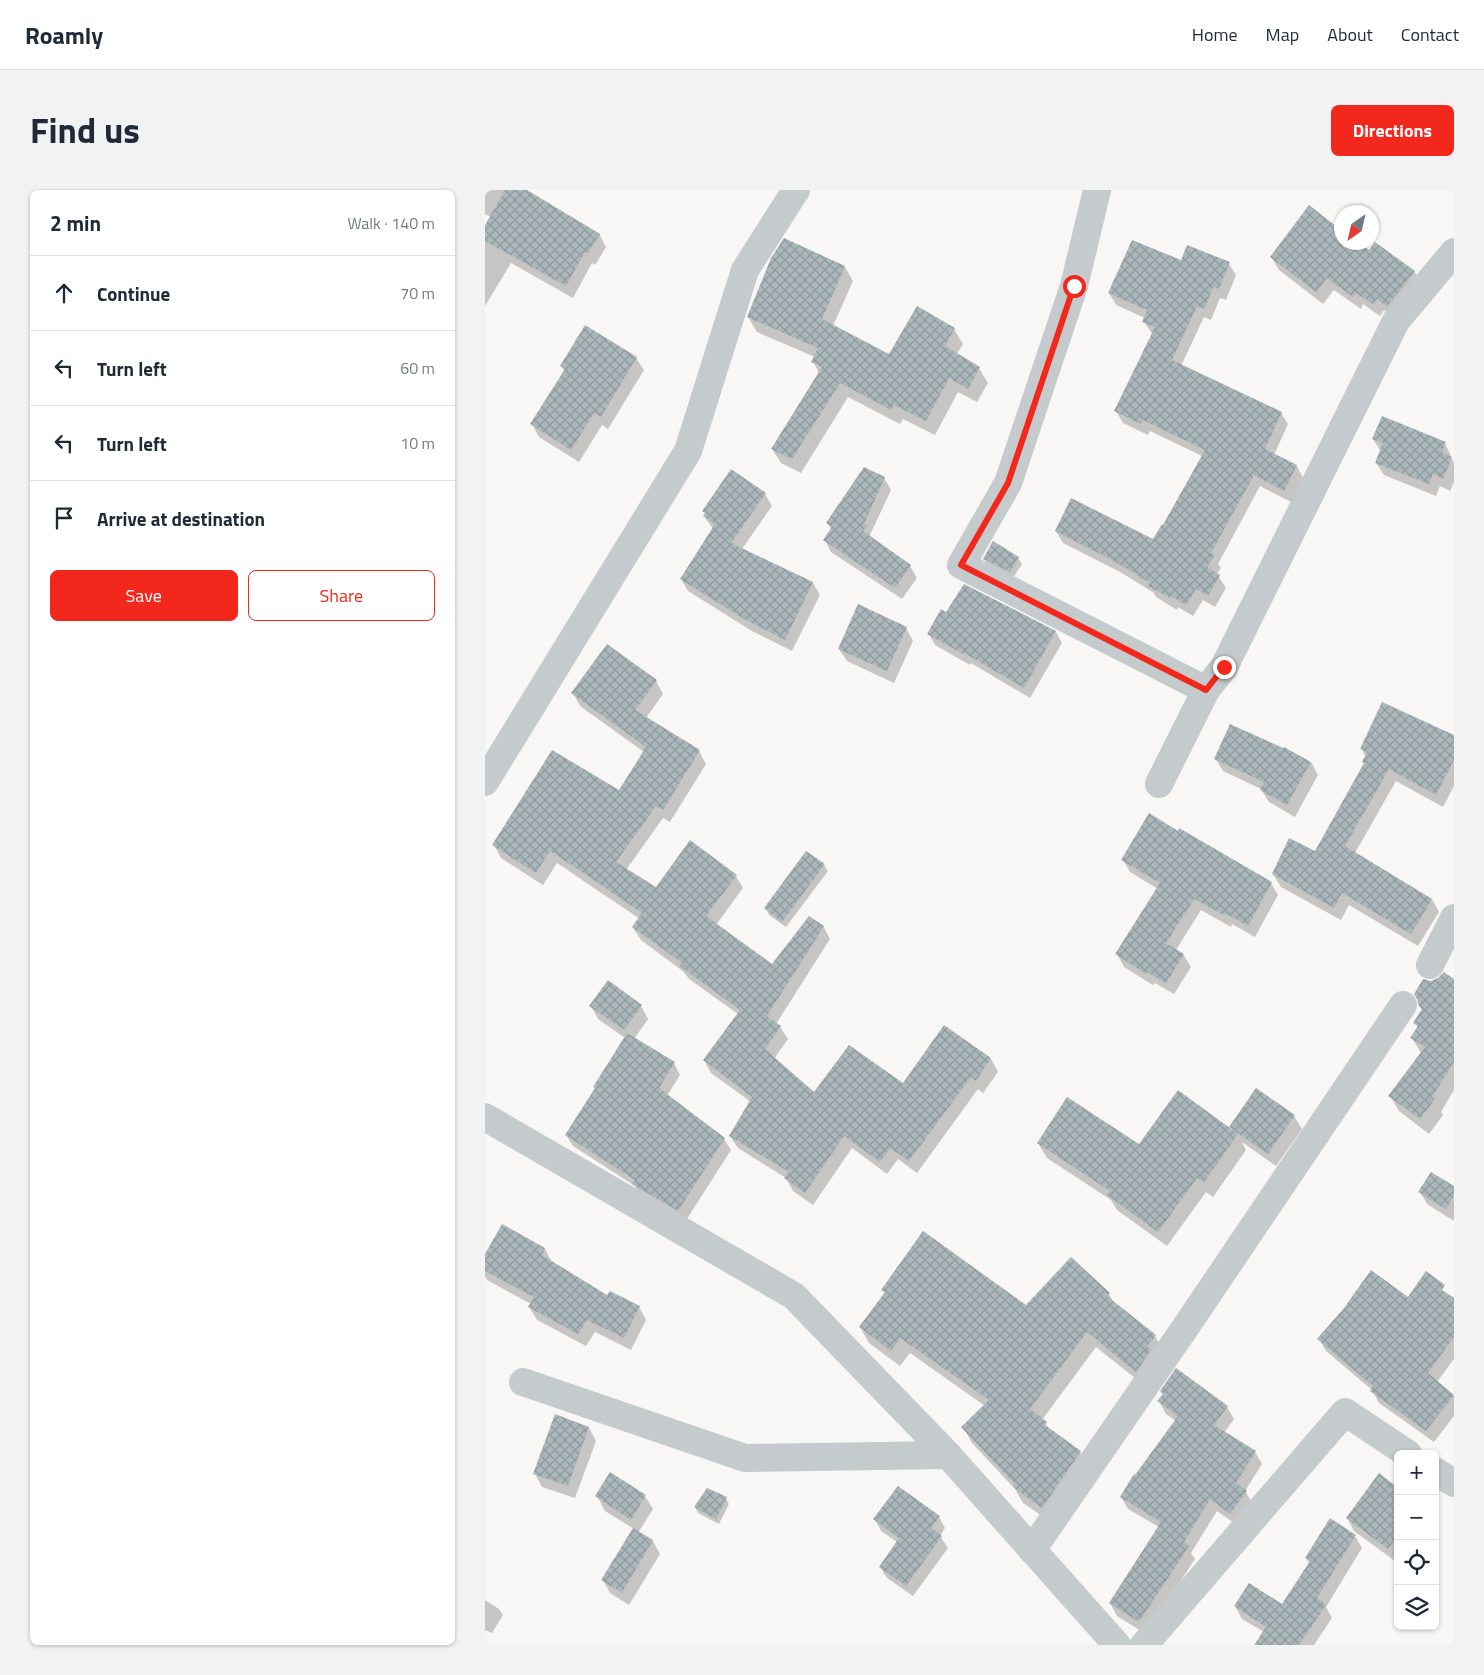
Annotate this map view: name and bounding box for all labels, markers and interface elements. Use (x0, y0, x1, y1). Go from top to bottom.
text: Roamly (25, 17, 103, 53)
text: Home (1192, 21, 1238, 48)
text: Map (1266, 21, 1299, 48)
text: About (1327, 21, 1373, 48)
text: Contact (1401, 21, 1459, 48)
text: Find us (30, 103, 140, 157)
button: Directions (1331, 105, 1454, 156)
north arrow (1334, 205, 1379, 250)
text: 2 min (50, 207, 101, 239)
text: Walk · 140 m (347, 211, 435, 235)
route start (1063, 275, 1086, 298)
icon: ahead (50, 279, 78, 307)
text: Continue (97, 279, 170, 308)
text: 70 m (400, 281, 435, 305)
icon: left (50, 354, 78, 382)
text: Turn left (97, 354, 167, 383)
text: 60 m (400, 356, 435, 380)
icon: left (50, 429, 78, 457)
text: Turn left (97, 429, 167, 458)
text: 10 m (400, 431, 435, 455)
icon: arrive (50, 504, 78, 532)
text: Arrive at destination (97, 504, 265, 533)
button: Save (50, 570, 238, 621)
button: Share (248, 570, 435, 621)
route end (1213, 656, 1236, 679)
map controls (1394, 1450, 1439, 1630)
button: + (1394, 1450, 1439, 1495)
button: − (1394, 1495, 1439, 1540)
button: locate (1394, 1540, 1439, 1585)
button: layers (1394, 1585, 1439, 1630)

